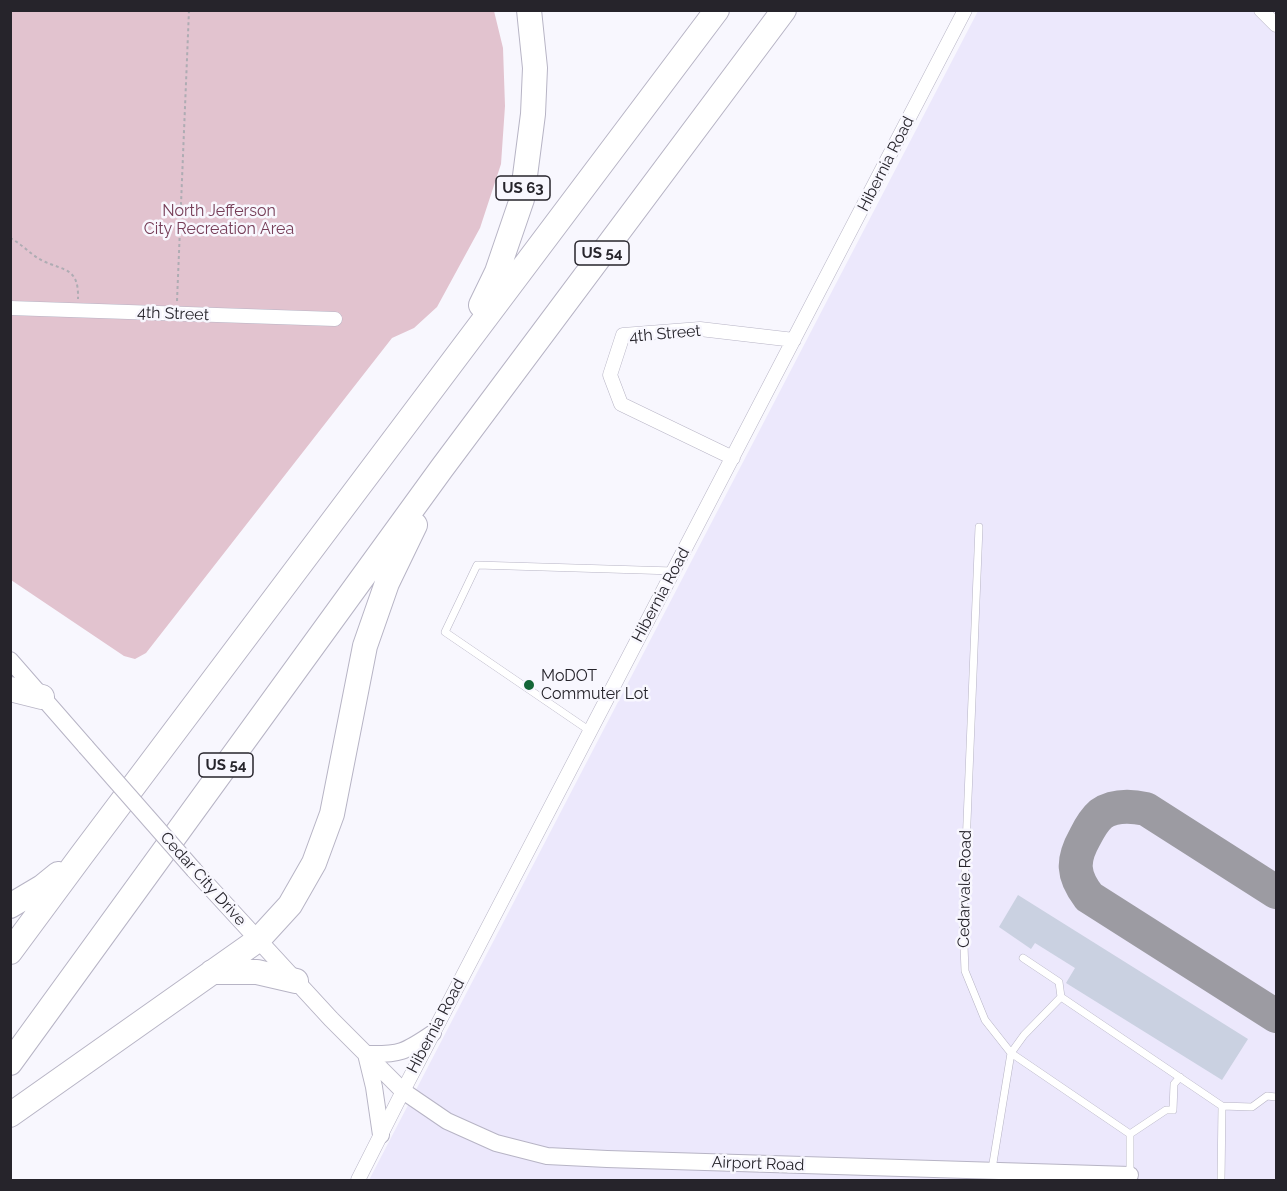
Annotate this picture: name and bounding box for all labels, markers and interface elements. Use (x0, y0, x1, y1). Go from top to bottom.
street label: Hibernia Road (854, 113, 918, 215)
road number: US 63 (496, 176, 550, 200)
park label: North Jefferson City Recreation Area (144, 201, 294, 239)
road number: US 54 (575, 241, 629, 265)
street label: 4th Street (137, 303, 209, 325)
street label: 4th Street (628, 321, 702, 347)
street label: Hibernia Road (628, 545, 694, 645)
place label: MoDOT Commuter Lot (541, 666, 649, 704)
marker: MoDOT Commuter Lot (522, 678, 536, 692)
road number: US 54 (199, 753, 253, 777)
street label: Cedar City Drive (156, 828, 250, 930)
street label: Cedarvale Road (954, 830, 976, 948)
street label: Hibernia Road (403, 976, 469, 1076)
street label: Airport Road (711, 1153, 805, 1175)

